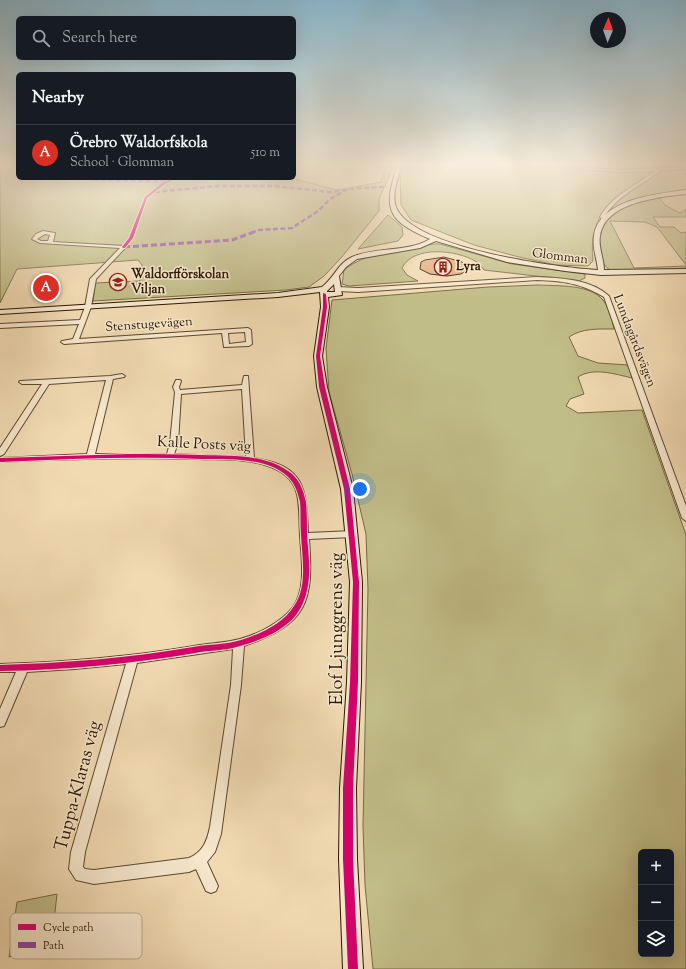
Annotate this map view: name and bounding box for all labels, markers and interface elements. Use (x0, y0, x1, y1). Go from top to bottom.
north arrow (590, 12, 626, 48)
search box (16, 16, 296, 60)
icon: search (30, 27, 52, 49)
text: Search here (62, 28, 137, 49)
text: Nearby (32, 86, 84, 110)
text: Örebro Waldorfskola (70, 133, 208, 154)
text: A (40, 144, 50, 162)
text: 510 m (251, 144, 280, 162)
text: School · Glomman (70, 154, 174, 172)
street label: Glomman (531, 245, 589, 269)
building icon: Lyra (433, 257, 453, 277)
place label: Lyra (456, 258, 481, 276)
place label: Waldorfförskolan Viljan (131, 266, 230, 299)
school or university icon: Waldorfförskolan Viljan (108, 272, 128, 292)
pin: A (33, 273, 59, 303)
street label: Lundagårdsvägen (608, 292, 660, 390)
street label: Stenstugevägen (105, 313, 194, 337)
street label: Kalle Posts väg (156, 432, 252, 458)
your location (350, 479, 370, 499)
street label: Elof Ljunggrens väg (325, 553, 351, 705)
street label: Tuppa-Klaras väg (49, 718, 109, 854)
map controls (638, 849, 674, 957)
button: + (638, 849, 674, 885)
button: − (638, 885, 674, 921)
legend (10, 913, 142, 959)
text: Cycle path (43, 920, 94, 936)
button: layers (638, 921, 674, 957)
text: Path (43, 938, 65, 954)

